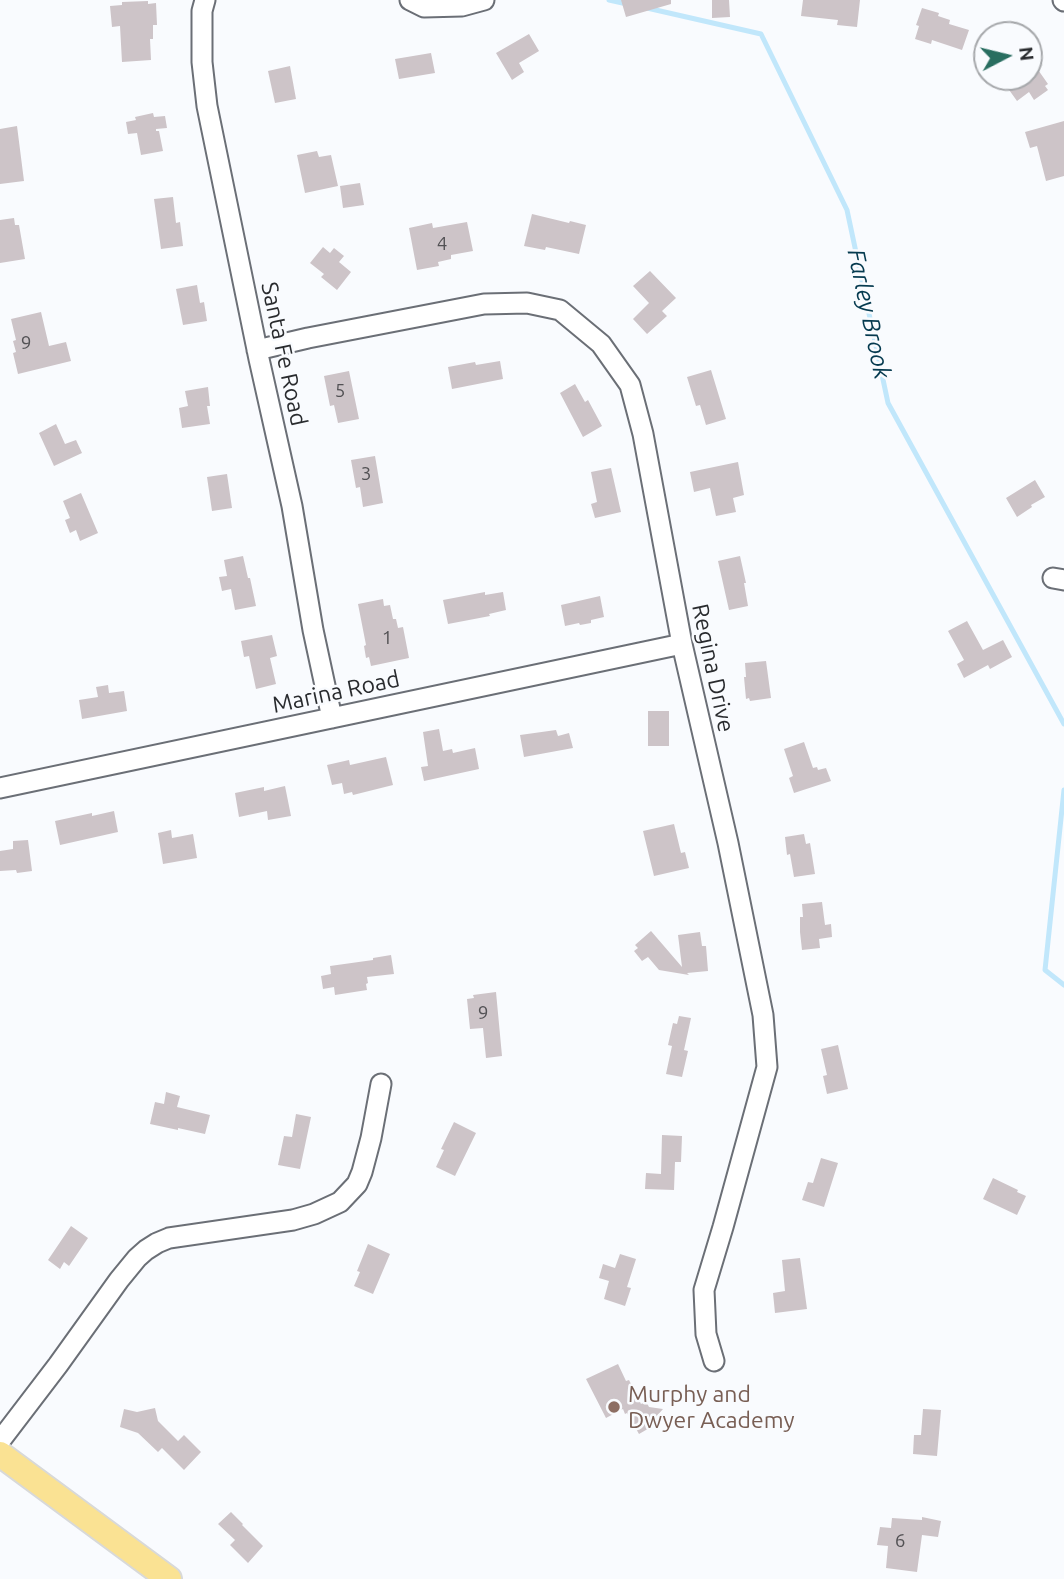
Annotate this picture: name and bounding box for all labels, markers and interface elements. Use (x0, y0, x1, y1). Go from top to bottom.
north arrow (973, 21, 1043, 91)
text: N (1015, 45, 1039, 62)
house number: 4 (437, 233, 447, 255)
water label: Farley Brook (841, 246, 897, 382)
street label: Santa Fe Road (255, 280, 313, 428)
house number: 9 (21, 332, 31, 354)
house number: 5 (335, 380, 345, 402)
house number: 3 (361, 463, 371, 485)
street label: Regina Drive (686, 601, 740, 735)
house number: 1 (382, 627, 392, 649)
street label: Marina Road (270, 665, 402, 719)
house number: 9 (478, 1002, 488, 1024)
place label: Murphy and Dwyer Academy (628, 1380, 795, 1434)
marker: Murphy and Dwyer Academy (606, 1399, 622, 1415)
house number: 6 (895, 1530, 905, 1552)

